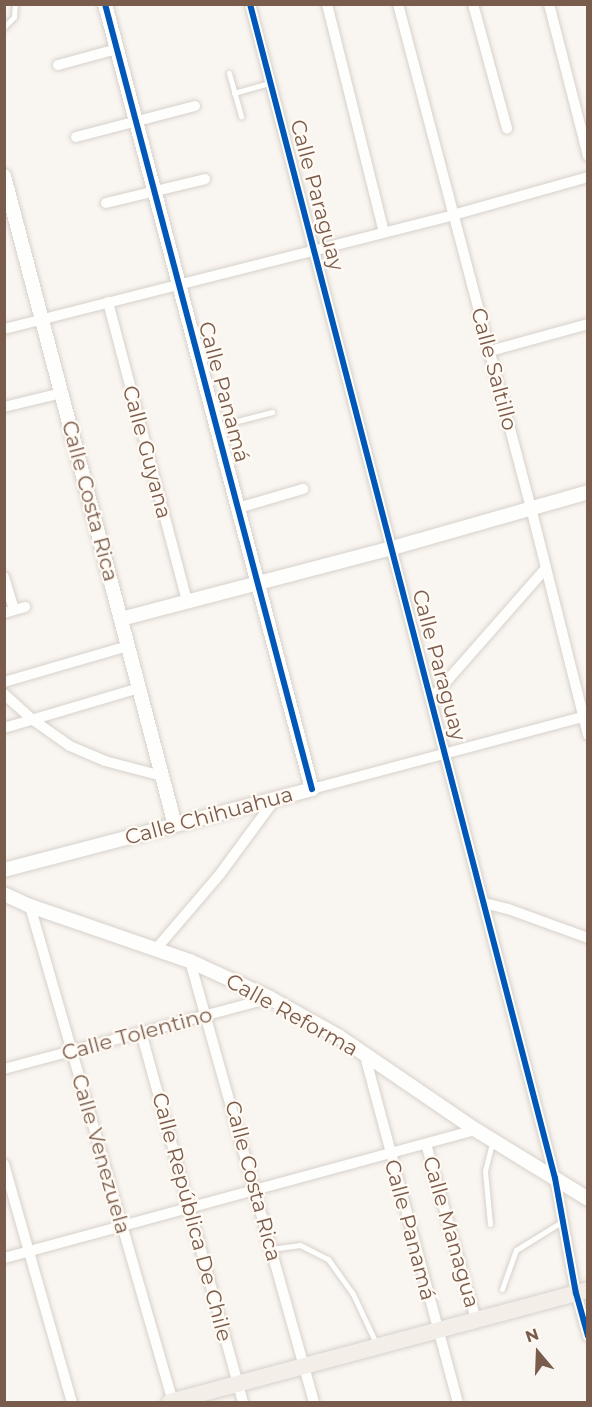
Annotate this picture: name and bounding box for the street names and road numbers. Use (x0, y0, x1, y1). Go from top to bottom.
street label: Calle Paraguay (285, 117, 349, 273)
street label: Calle Saltillo (466, 305, 522, 433)
street label: Calle Panamá (193, 319, 255, 465)
street label: Calle Guyana (117, 383, 177, 521)
street label: Calle Costa Rica (56, 418, 124, 584)
street label: Calle Paraguay (407, 587, 471, 743)
street label: Calle Chihuahua (122, 781, 296, 851)
street label: Calle Reforma (221, 968, 363, 1062)
street label: Calle Tolentino (59, 1002, 215, 1066)
street label: Calle Venezuela (66, 1071, 136, 1237)
street label: Calle República De Chile (147, 1090, 237, 1344)
street label: Calle Costa Rica (219, 1098, 287, 1264)
street label: Calle Managua (417, 1153, 485, 1311)
street label: Calle Panamá (379, 1157, 441, 1303)

